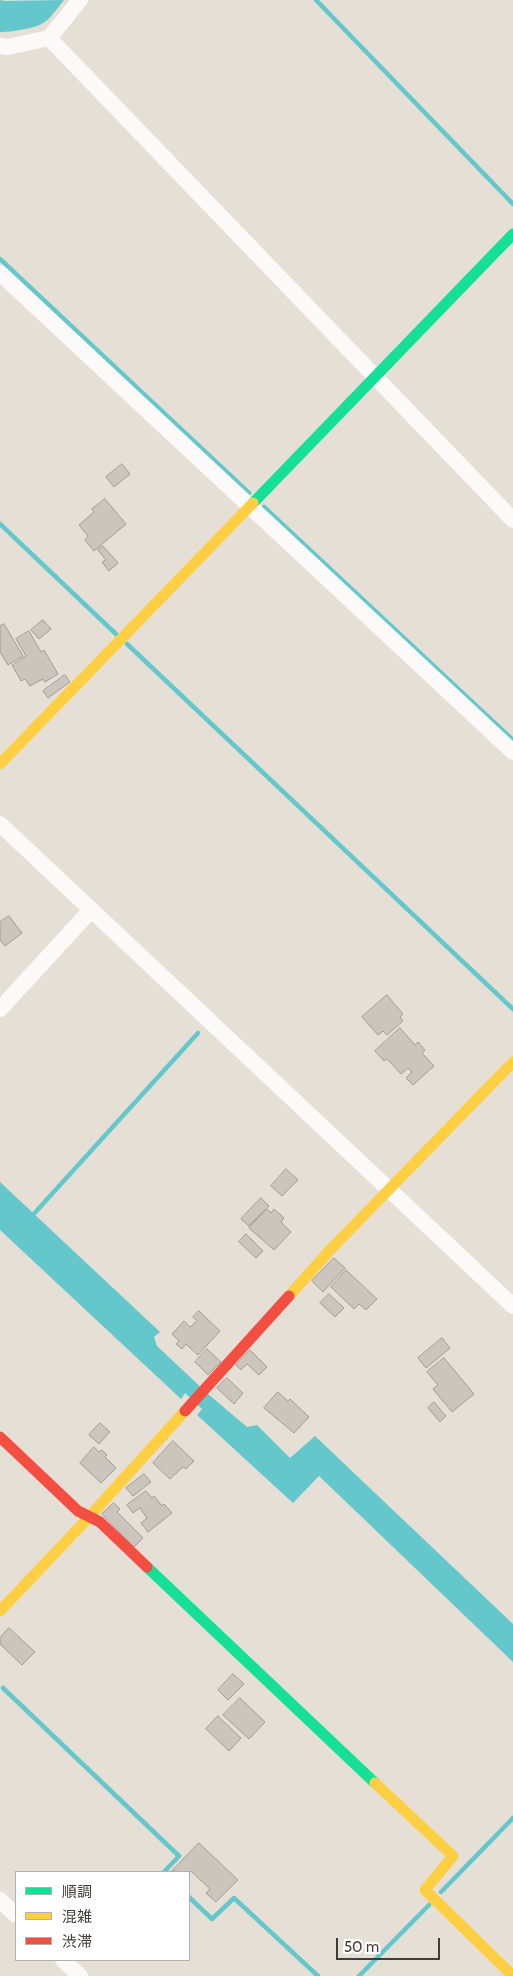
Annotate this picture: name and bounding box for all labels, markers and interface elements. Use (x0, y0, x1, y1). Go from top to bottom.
legend (15, 1871, 190, 1961)
text: 順調 (62, 1883, 92, 1901)
text: 混雑 (62, 1908, 92, 1926)
scale bar (338, 1928, 442, 1960)
text: 渋滞 (62, 1933, 92, 1951)
text: 50 m (344, 1938, 379, 1956)

